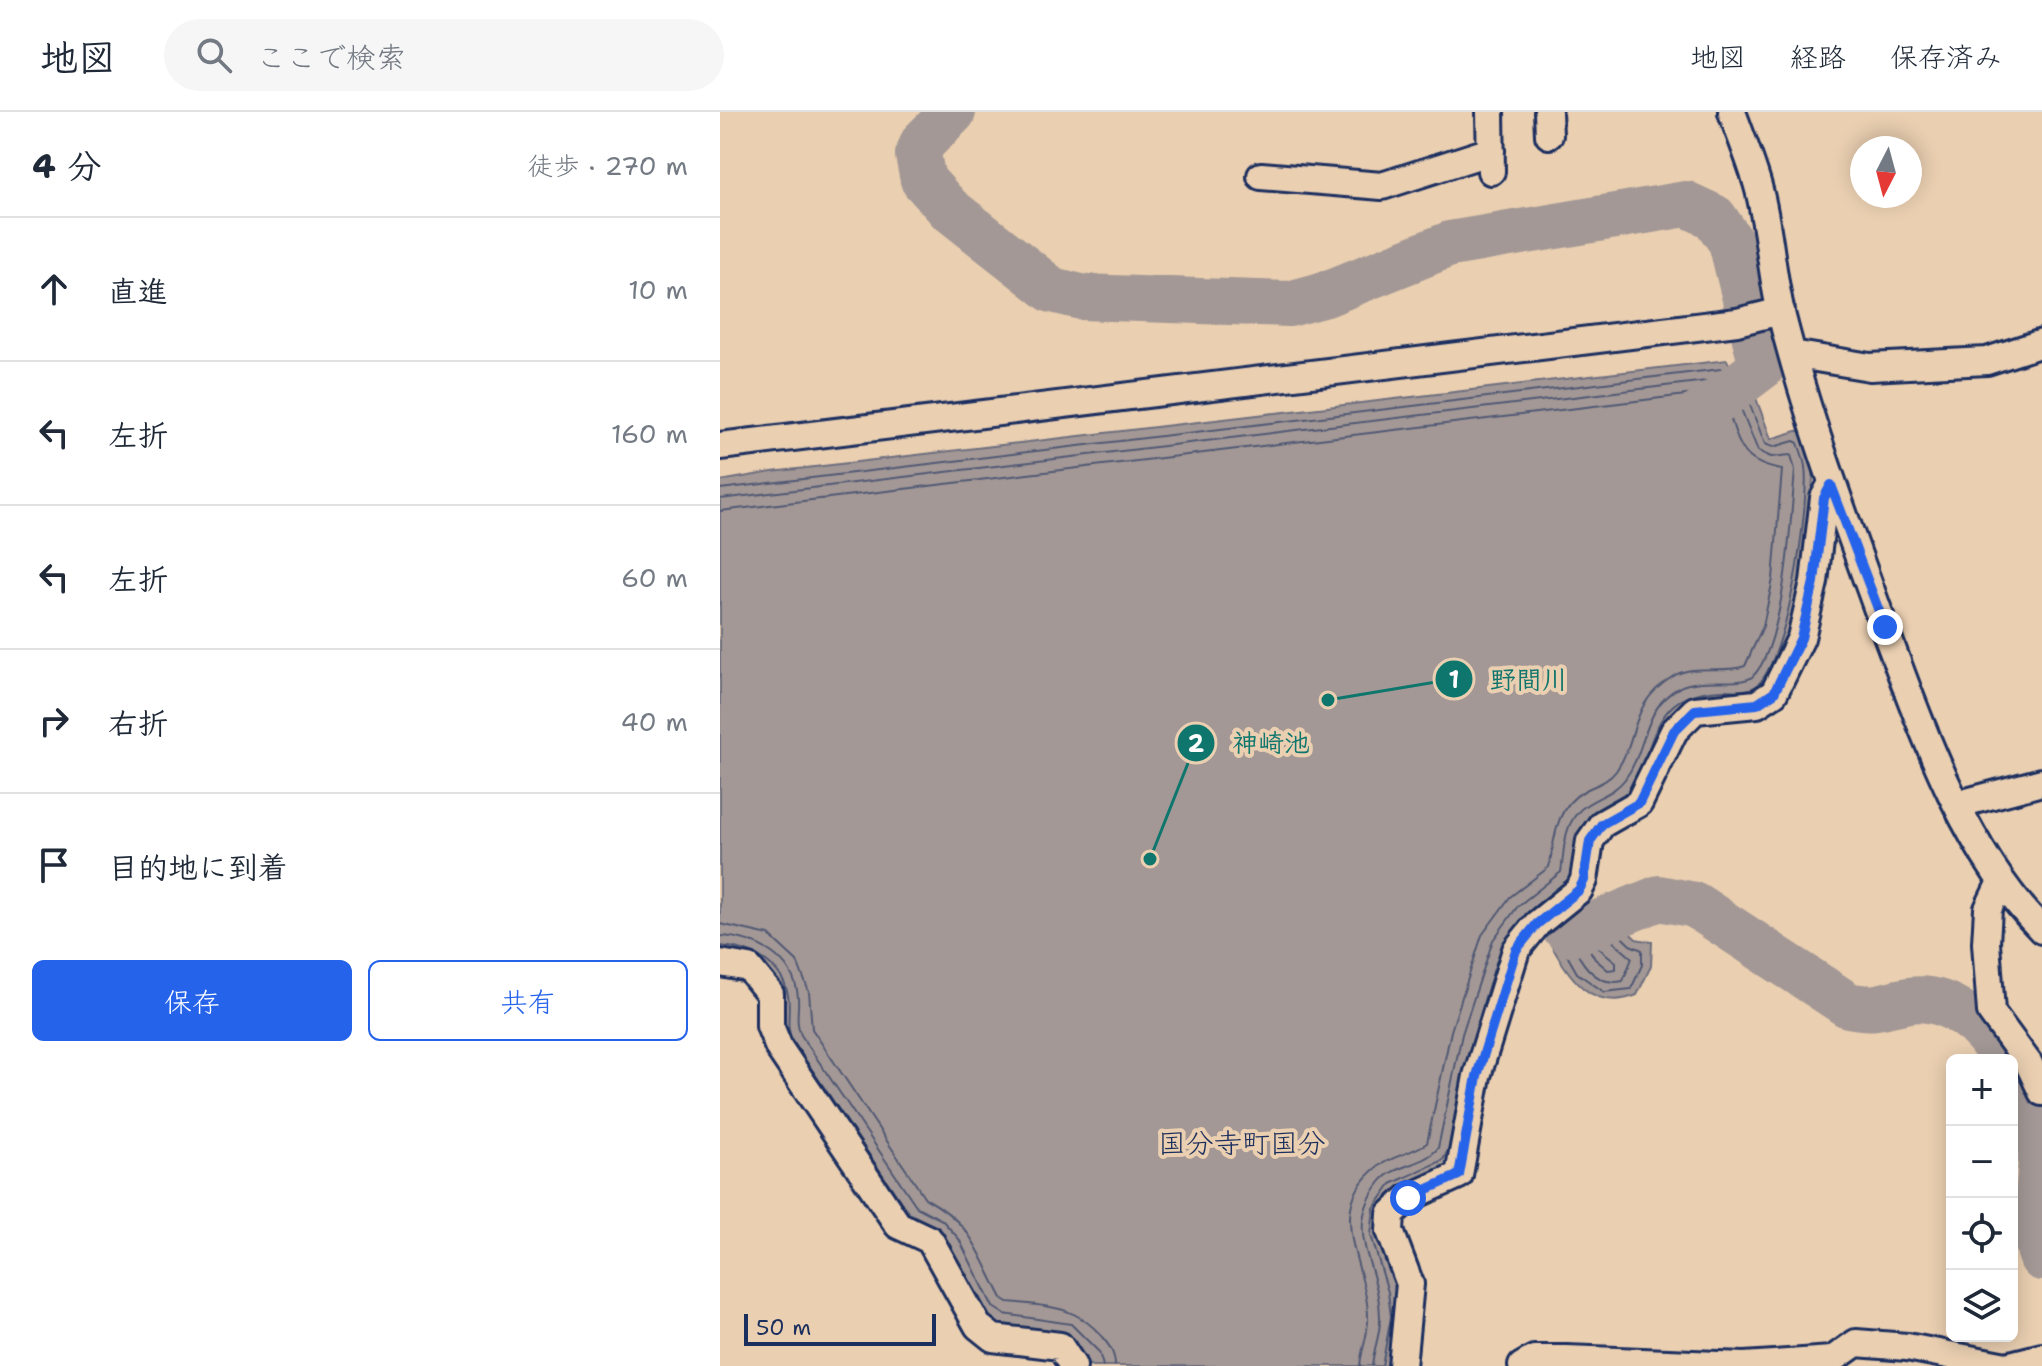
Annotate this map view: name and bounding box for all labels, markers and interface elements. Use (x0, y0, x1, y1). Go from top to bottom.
search box (164, 19, 724, 91)
text: 地図 (40, 32, 116, 83)
icon: search (192, 33, 236, 77)
text: ここで検索 (256, 37, 406, 78)
text: 地図 (1690, 38, 1746, 76)
text: 経路 (1790, 38, 1846, 76)
text: 保存済み (1890, 38, 2002, 76)
north arrow (1850, 136, 1922, 208)
text: 4 分 (32, 143, 102, 189)
text: 徒歩 · 270 m (528, 148, 688, 183)
icon: ahead (32, 267, 76, 311)
text: 直進 (108, 271, 168, 312)
text: 10 m (628, 272, 688, 307)
icon: left (32, 411, 76, 455)
text: 左折 (108, 415, 168, 456)
text: 160 m (611, 416, 688, 451)
icon: left (32, 555, 76, 599)
text: 左折 (108, 559, 168, 600)
text: 60 m (621, 560, 688, 595)
route end (1867, 609, 1903, 645)
callout: 野間川 (1434, 654, 1584, 704)
text: 野間川 (1490, 662, 1568, 697)
text: 1 (1449, 664, 1459, 696)
icon: right (32, 699, 76, 743)
text: 右折 (108, 703, 168, 744)
text: 40 m (621, 704, 688, 739)
callout: 神崎池 (1176, 718, 1326, 768)
text: 神崎池 (1232, 725, 1310, 760)
text: 2 (1188, 728, 1205, 760)
icon: arrive (32, 843, 76, 887)
text: 目的地に到着 (108, 847, 288, 888)
button: 保存 (32, 960, 352, 1041)
button: 共有 (368, 960, 688, 1041)
map controls (1946, 1054, 2018, 1342)
button: + (1946, 1054, 2018, 1126)
district label: 国分寺町国分 (1158, 1124, 1326, 1162)
button: − (1946, 1126, 2018, 1198)
route start (1390, 1180, 1426, 1216)
button: locate (1946, 1198, 2018, 1270)
button: layers (1946, 1270, 2018, 1342)
scale bar (744, 1310, 936, 1346)
text: 50 m (756, 1313, 811, 1342)

